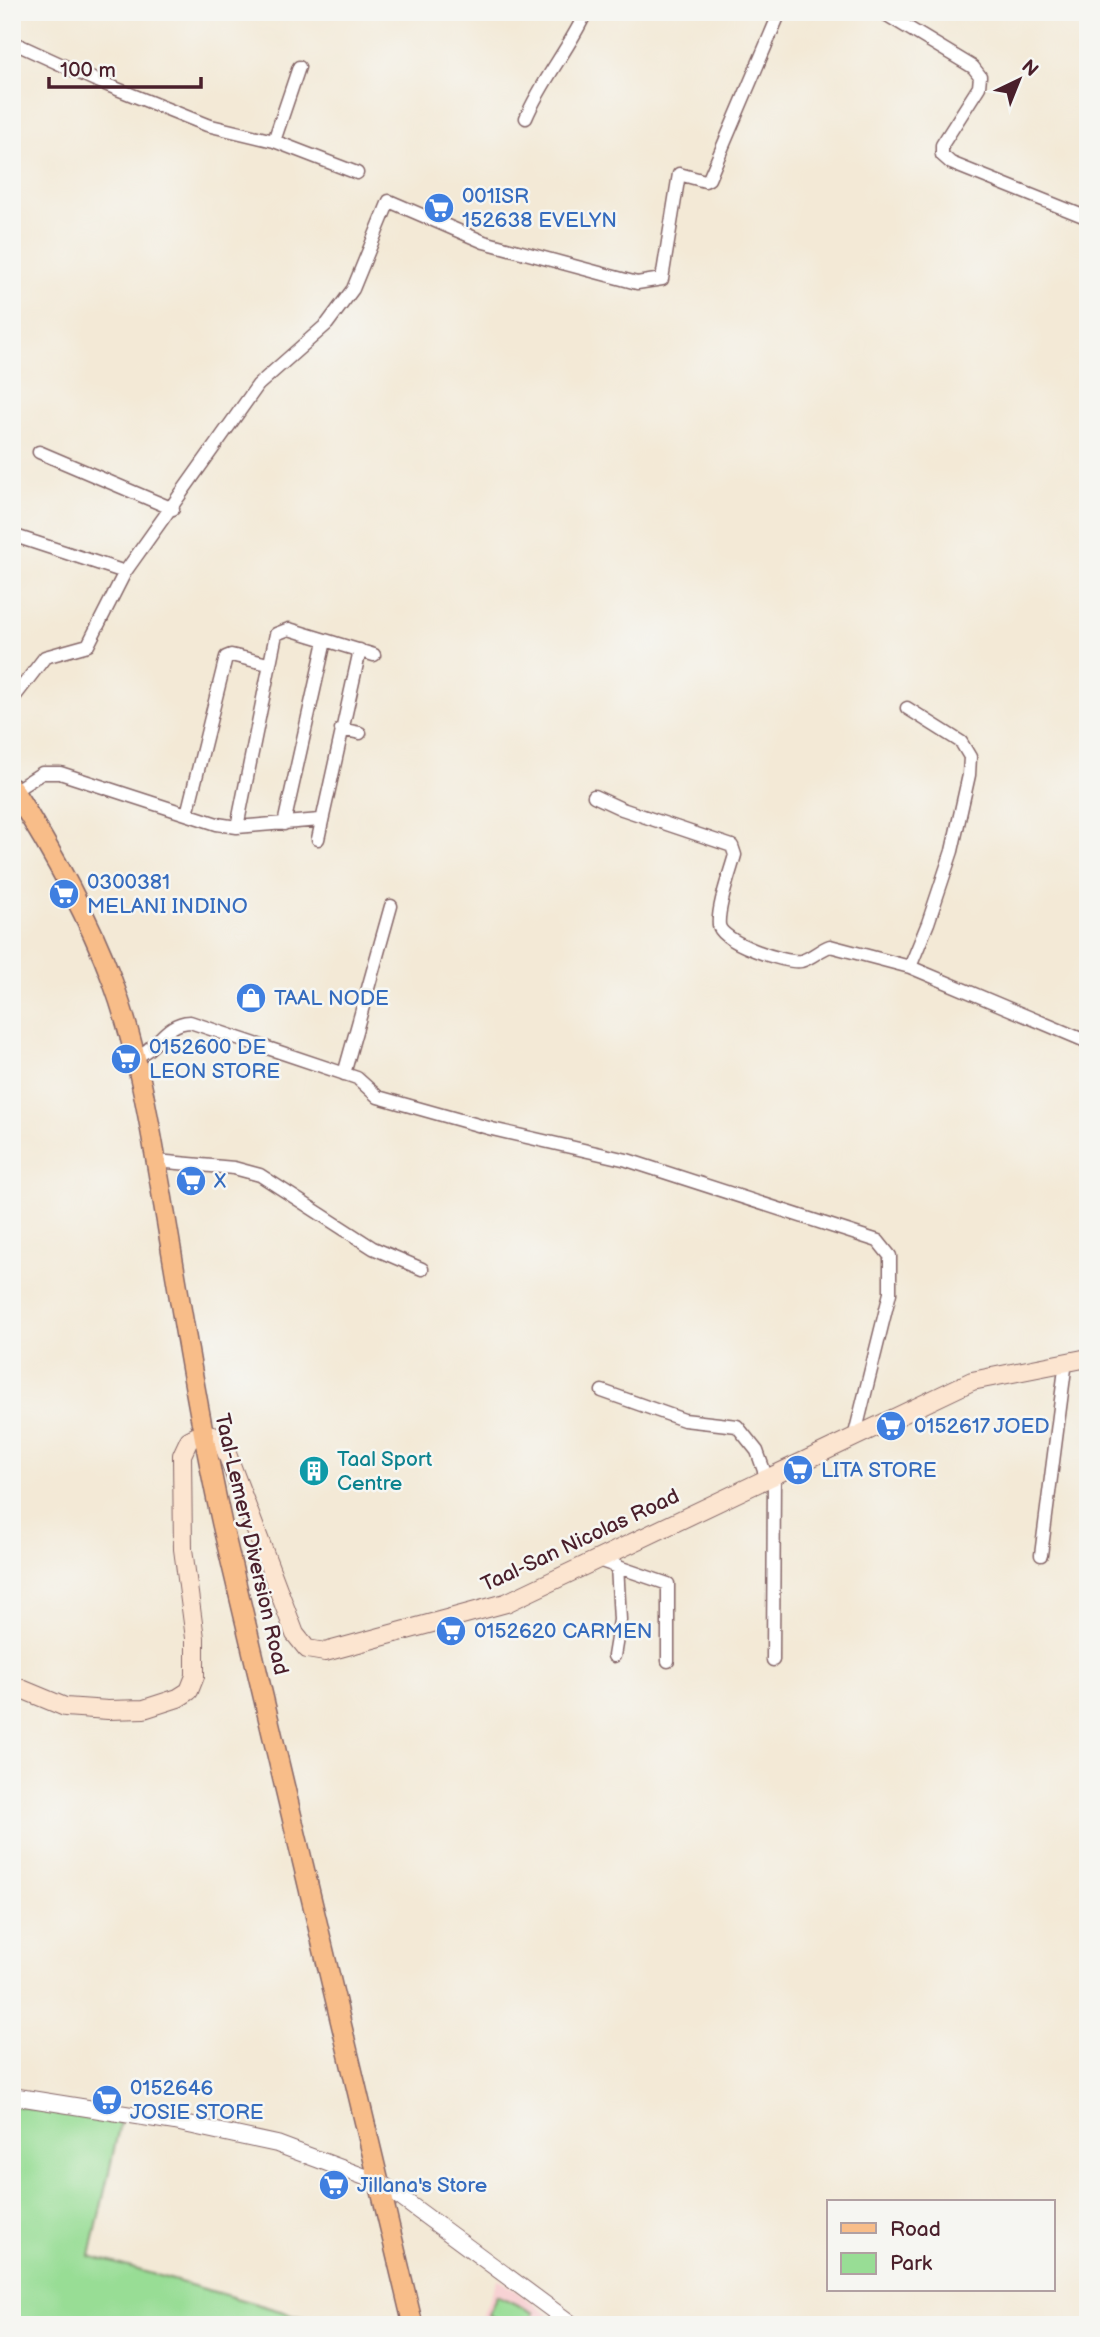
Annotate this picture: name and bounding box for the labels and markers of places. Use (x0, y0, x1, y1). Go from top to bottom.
place label: 001ISR 152638 EVELYN (462, 184, 617, 233)
supermarket icon: 001ISR 152638 EVELYN (422, 191, 456, 225)
place label: 0300381 MELANI INDINO (87, 870, 248, 919)
supermarket icon: 0300381 MELANI INDINO (47, 877, 81, 911)
shop icon: TAAL NODE (234, 981, 268, 1015)
place label: TAAL NODE (274, 986, 389, 1011)
place label: 0152600 DE LEON STORE (149, 1035, 280, 1084)
supermarket icon: 0152600 DE LEON STORE (109, 1042, 143, 1076)
supermarket icon: X (174, 1164, 208, 1198)
place label: X (213, 1169, 226, 1194)
supermarket icon: 0152617 JOED (874, 1409, 908, 1443)
place label: 0152617 JOED (914, 1414, 1050, 1439)
place label: Taal Sport Centre (337, 1447, 433, 1496)
supermarket icon: LITA STORE (781, 1453, 815, 1487)
building icon: Taal Sport Centre (297, 1454, 331, 1488)
place label: LITA STORE (821, 1458, 937, 1483)
supermarket icon: 0152620 CARMEN (434, 1614, 468, 1648)
place label: 0152620 CARMEN (474, 1619, 653, 1644)
place label: 0152646 JOSIE STORE (130, 2076, 264, 2125)
supermarket icon: 0152646 JOSIE STORE (90, 2083, 124, 2117)
supermarket icon: Jillana's Store (317, 2168, 351, 2202)
place label: Jillana's Store (357, 2173, 487, 2198)

